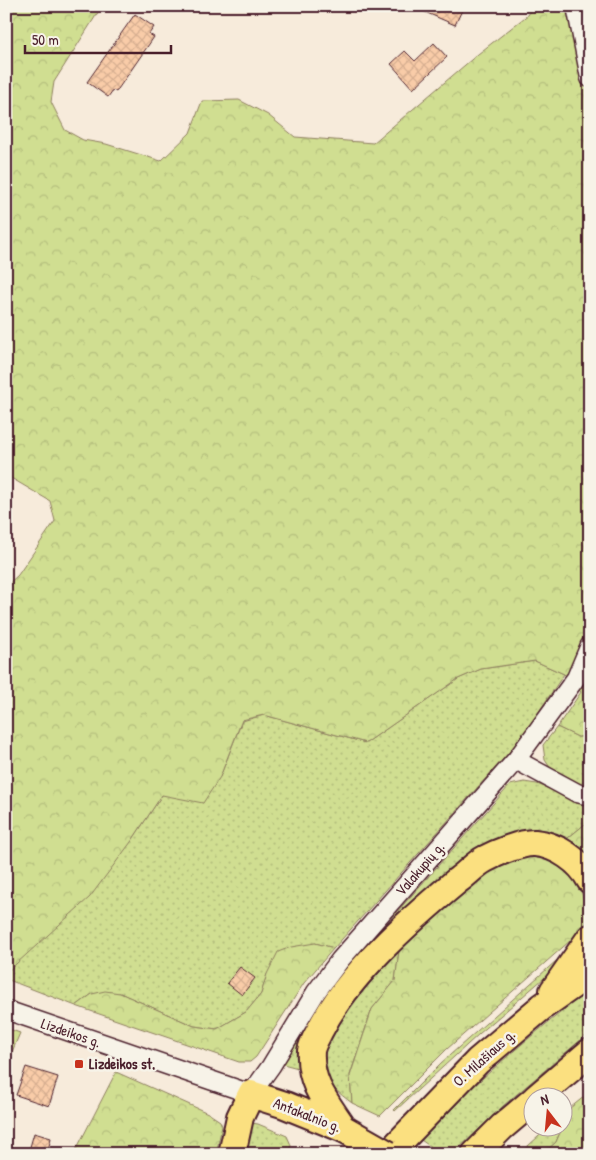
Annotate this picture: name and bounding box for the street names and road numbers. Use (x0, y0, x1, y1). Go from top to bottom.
street label: Valakupių g. (390, 837, 449, 900)
street label: Lizdeikos g. (38, 1013, 104, 1053)
street label: O. Milašiaus g. (448, 1024, 519, 1091)
street label: Antakalnio g. (270, 1092, 344, 1137)

